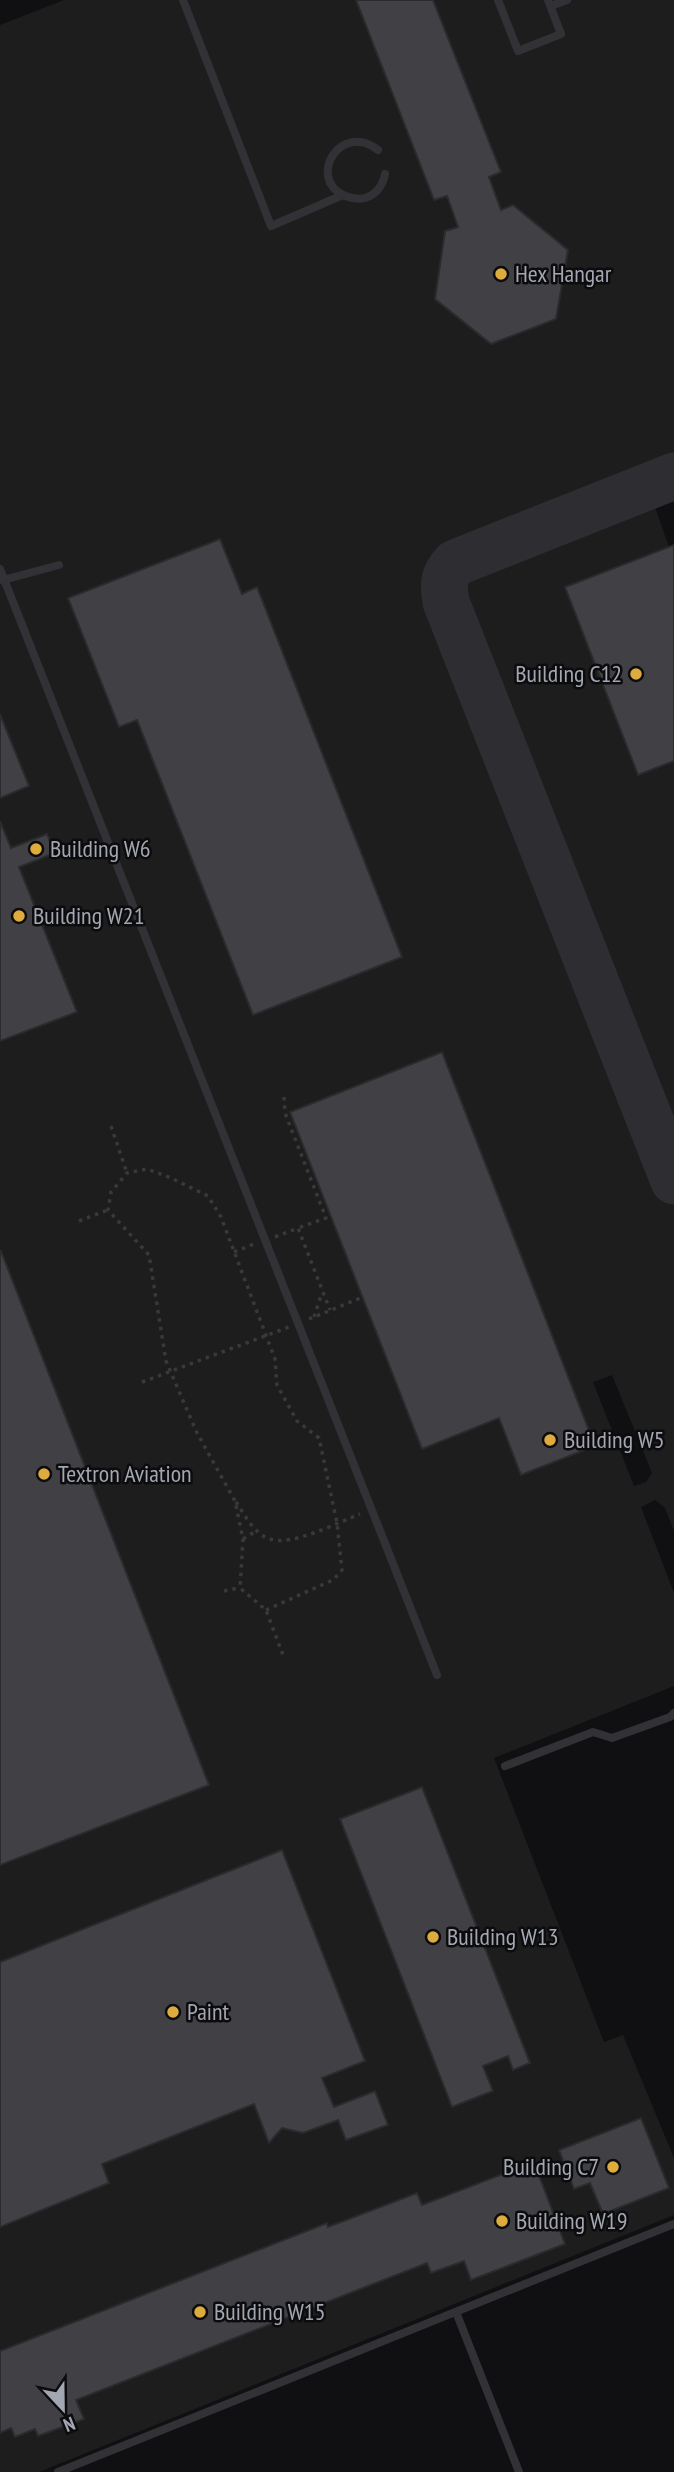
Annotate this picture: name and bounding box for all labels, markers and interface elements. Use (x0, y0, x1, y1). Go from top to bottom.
place label: Hex Hangar (515, 258, 612, 289)
marker: Hex Hangar (493, 266, 509, 282)
place label: Building C12 (515, 658, 622, 689)
marker: Building C12 (628, 666, 644, 682)
place label: Building W6 (50, 833, 151, 864)
marker: Building W6 (28, 841, 44, 857)
place label: Building W21 (33, 900, 144, 931)
marker: Building W21 (11, 908, 27, 924)
place label: Building W5 (564, 1424, 665, 1455)
marker: Building W5 (542, 1432, 558, 1448)
place label: Textron Aviation (58, 1458, 192, 1489)
marker: Textron Aviation (36, 1466, 52, 1482)
place label: Building W13 (447, 1921, 558, 1952)
marker: Building W13 (425, 1929, 441, 1945)
place label: Paint (187, 1996, 230, 2027)
marker: Paint (165, 2004, 181, 2020)
place label: Building C7 (503, 2151, 599, 2182)
marker: Building C7 (605, 2159, 621, 2175)
place label: Building W19 (516, 2205, 627, 2236)
marker: Building W19 (494, 2213, 510, 2229)
place label: Building W15 (214, 2296, 325, 2327)
marker: Building W15 (192, 2304, 208, 2320)
north arrow (28, 2374, 98, 2444)
text: N (60, 2412, 79, 2438)

